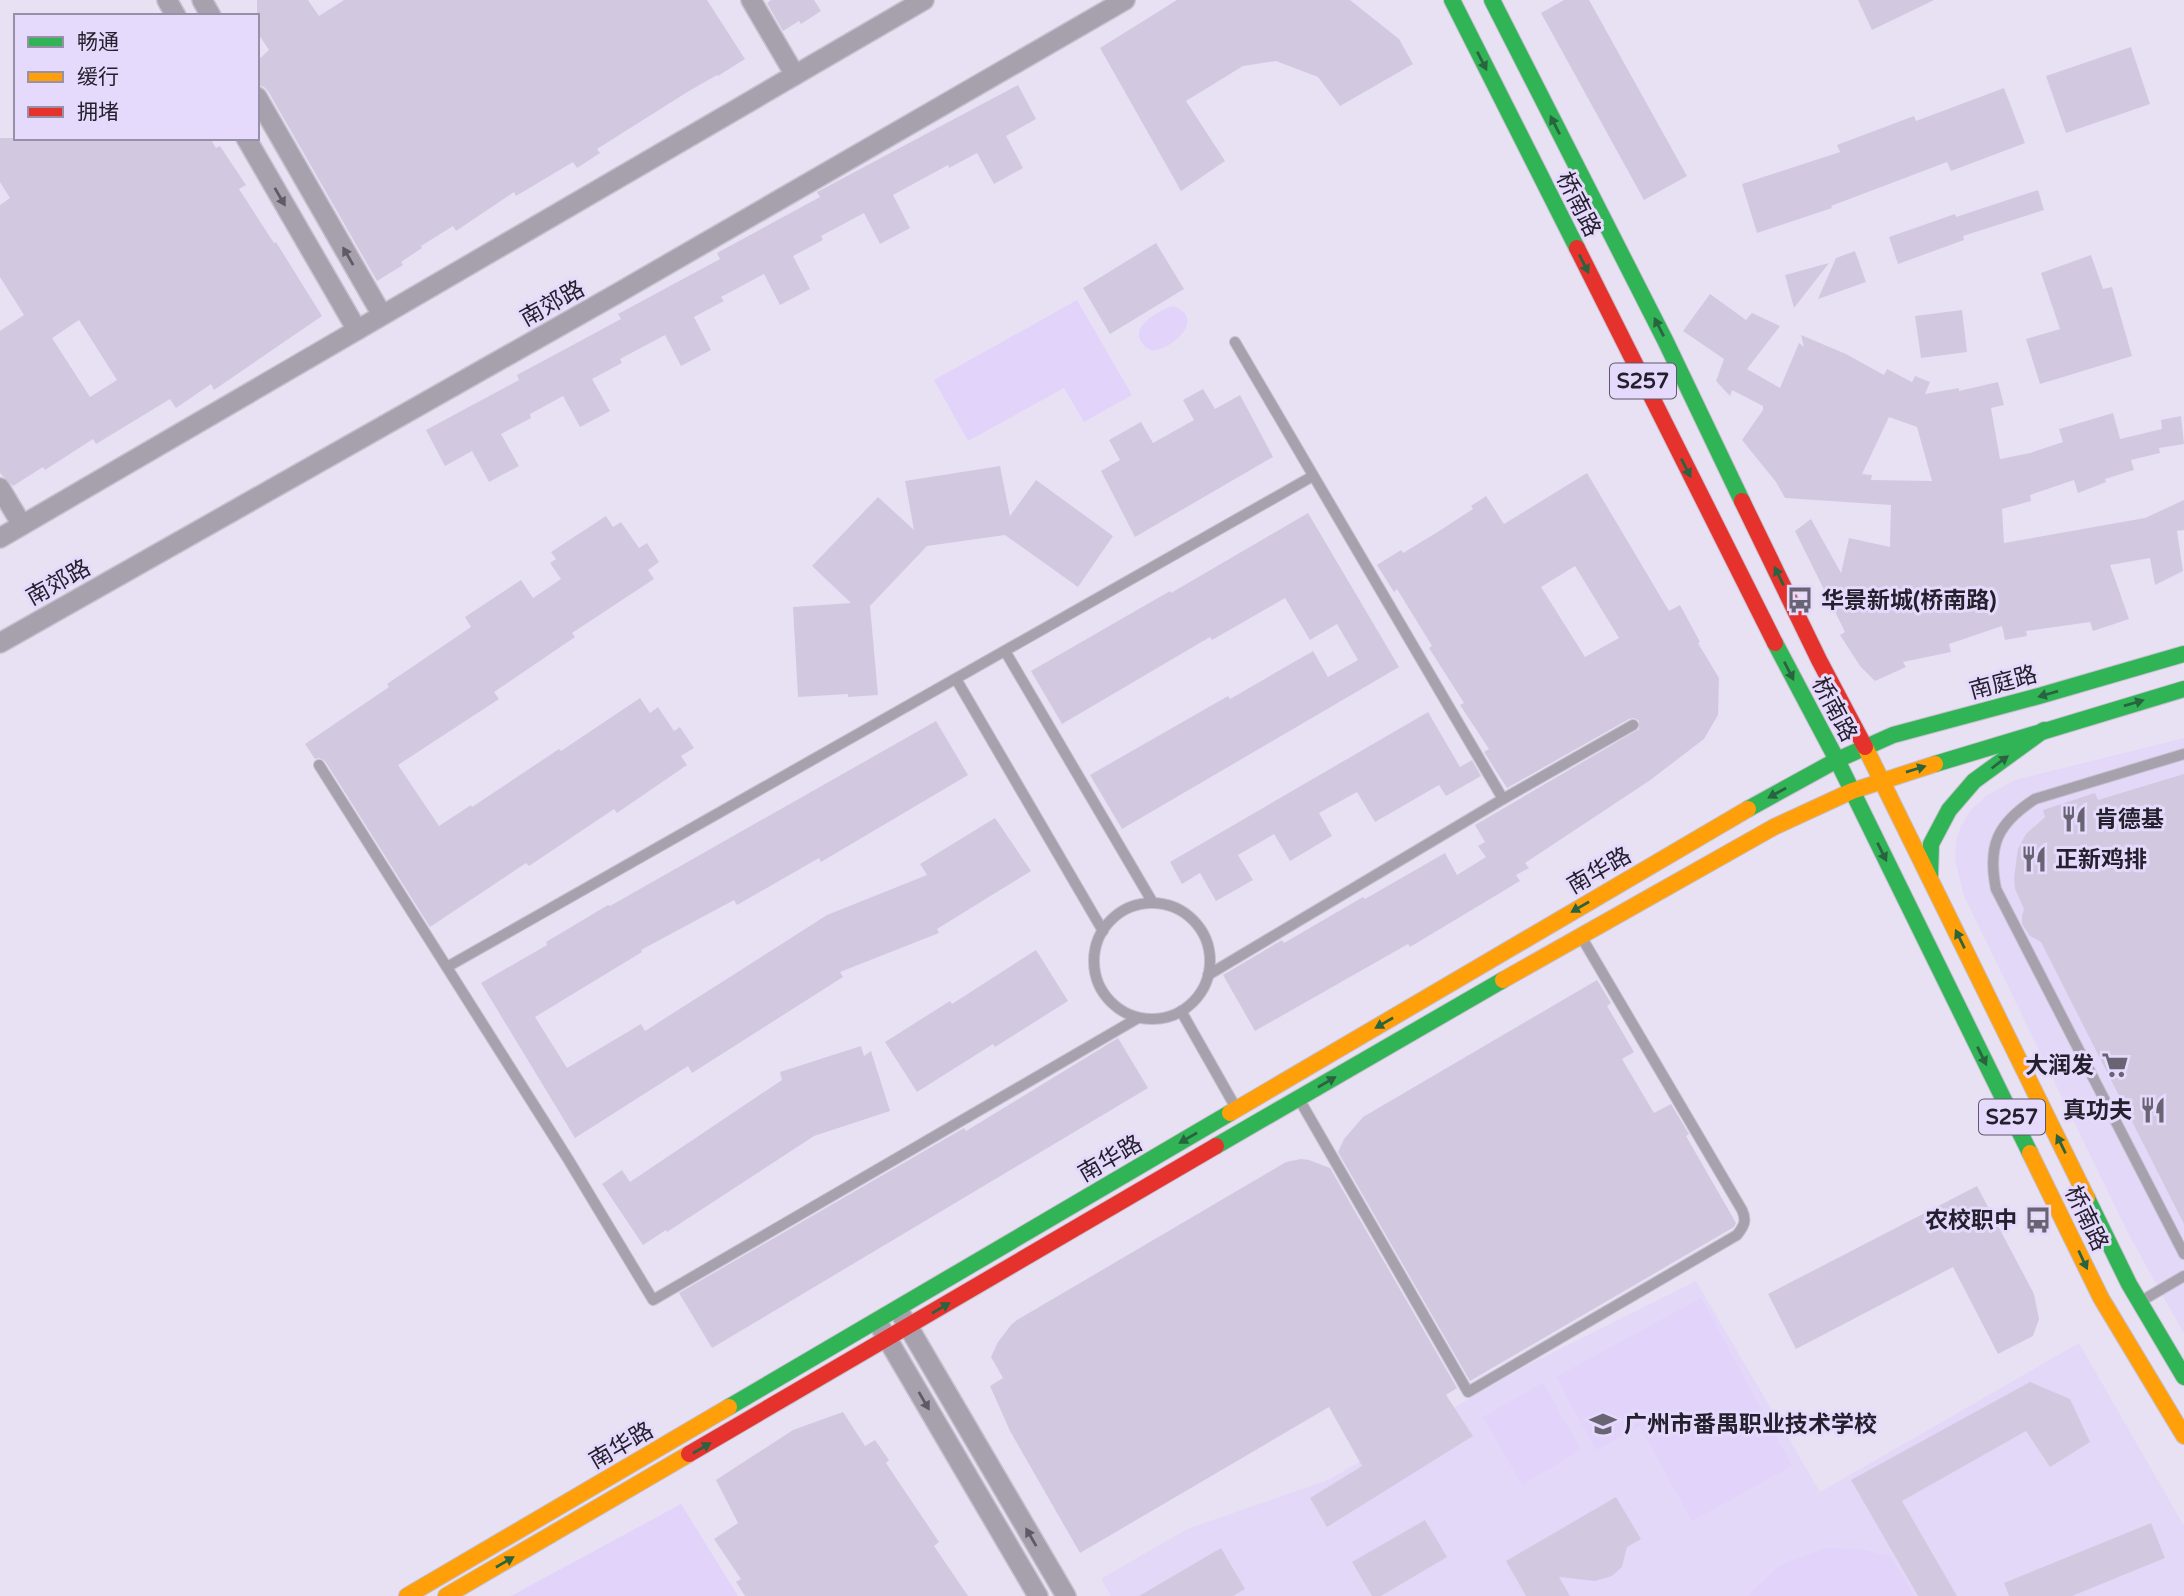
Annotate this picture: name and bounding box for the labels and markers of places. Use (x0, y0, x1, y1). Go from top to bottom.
bus stop icon: 华景新城(桥南路) (1785, 585, 1815, 615)
place label: 华景新城(桥南路) (1821, 587, 1996, 615)
restaurant icon: 肯德基 (2059, 804, 2089, 834)
place label: 肯德基 (2095, 806, 2164, 834)
restaurant icon: 正新鸡排 (2019, 844, 2049, 874)
place label: 正新鸡排 (2055, 846, 2147, 874)
supermarket icon: 大润发 (2100, 1050, 2130, 1080)
place label: 大润发 (2025, 1052, 2094, 1080)
restaurant icon: 真功夫 (2138, 1095, 2168, 1125)
place label: 真功夫 (2063, 1097, 2132, 1125)
bus stop icon: 农校职中 (2023, 1205, 2053, 1235)
place label: 农校职中 (1925, 1207, 2017, 1235)
school or university icon: 广州市番禺职业技术学校 (1588, 1409, 1618, 1439)
place label: 广州市番禺职业技术学校 (1624, 1411, 1877, 1439)

